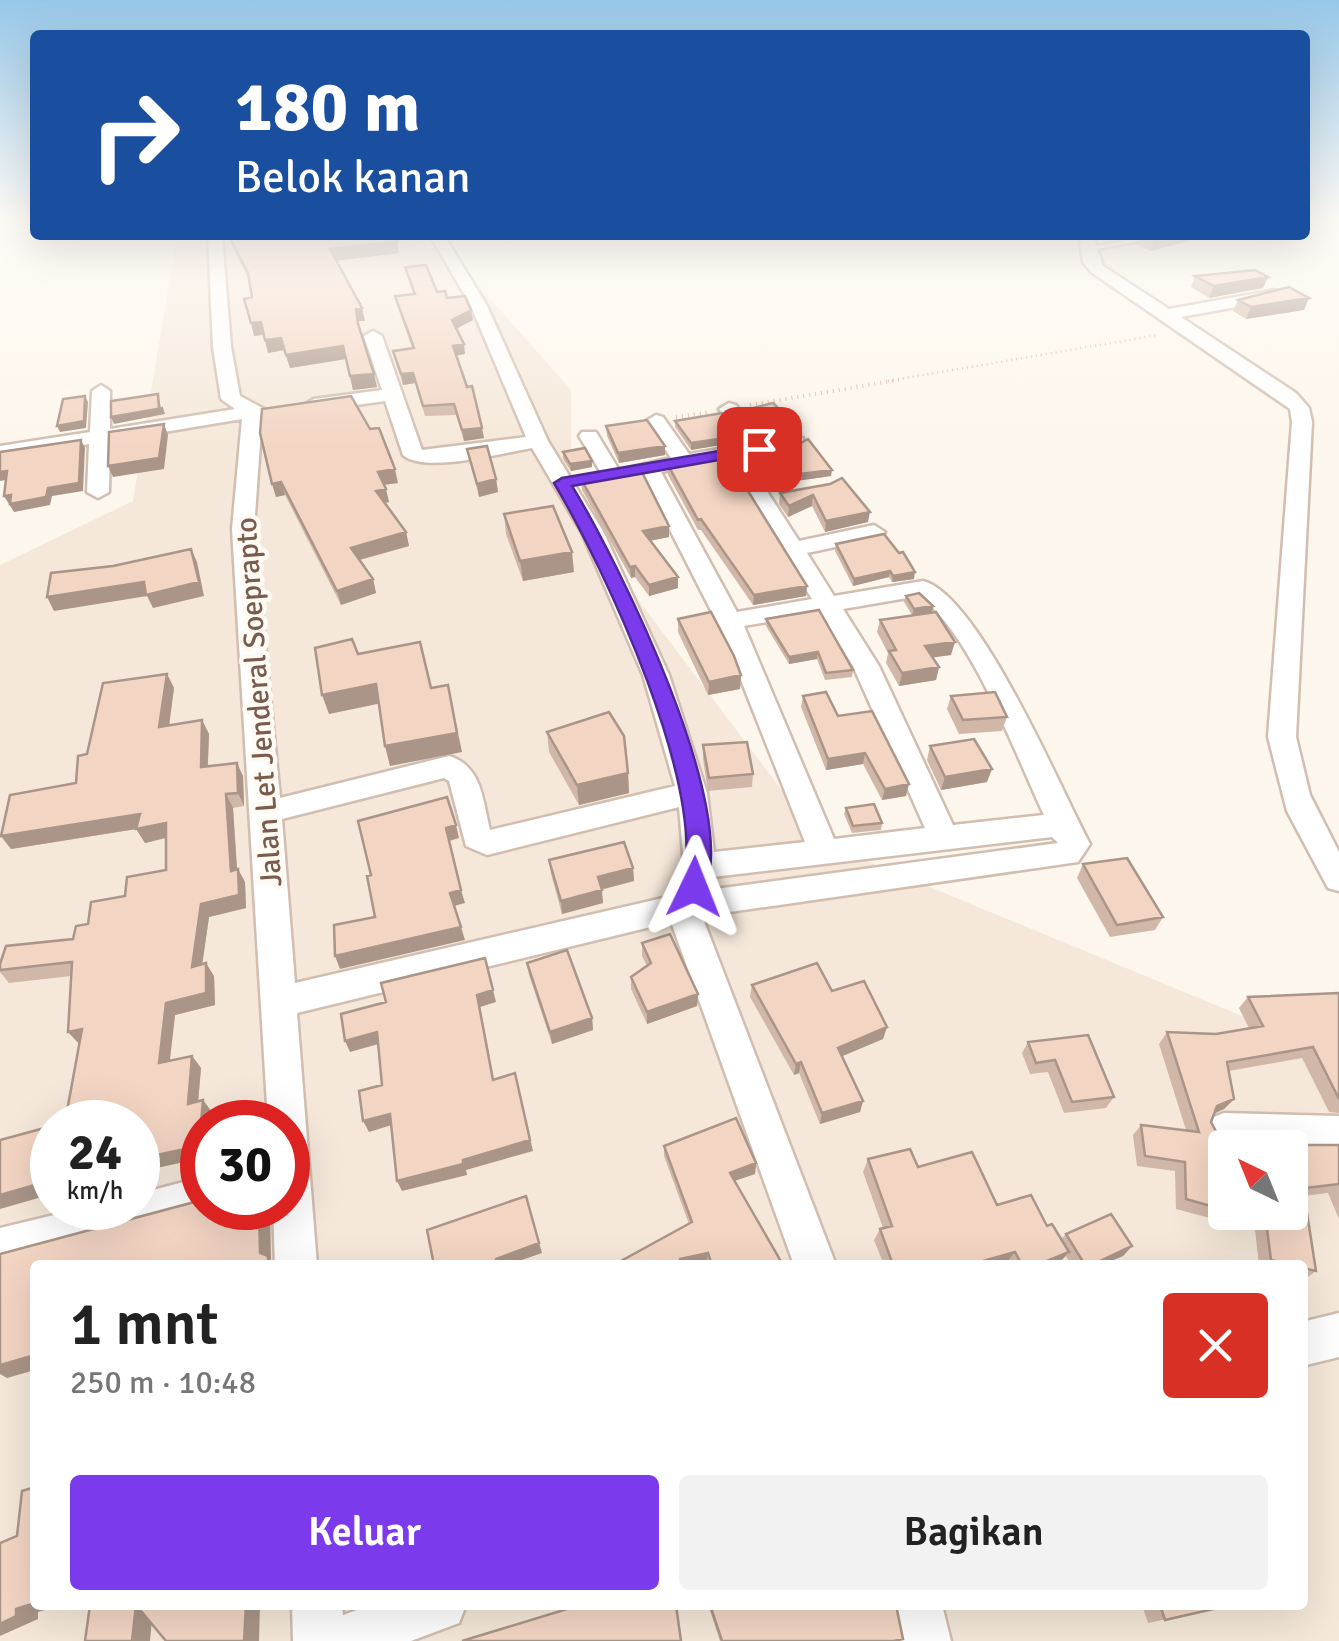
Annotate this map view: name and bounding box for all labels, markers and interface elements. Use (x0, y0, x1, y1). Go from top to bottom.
text: 180 m (235, 64, 420, 150)
icon: right (70, 70, 200, 200)
text: Belok kanan (235, 150, 471, 205)
pin (717, 407, 802, 492)
icon: arrive (732, 422, 787, 477)
street label: Jalan Let Jenderal Soeprapto (228, 516, 290, 888)
position arrow (642, 835, 746, 939)
speed limit sign: 30 (180, 1100, 310, 1230)
text: 24 (68, 1122, 122, 1184)
north arrow (1208, 1130, 1308, 1230)
map controls (1208, 1130, 1308, 1230)
text: km/h (67, 1175, 123, 1206)
text: 1 mnt (70, 1288, 218, 1362)
button: close (1163, 1293, 1268, 1398)
text: 250 m · 10:48 (70, 1363, 256, 1402)
button: Keluar (70, 1475, 659, 1590)
button: Bagikan (679, 1475, 1268, 1590)

